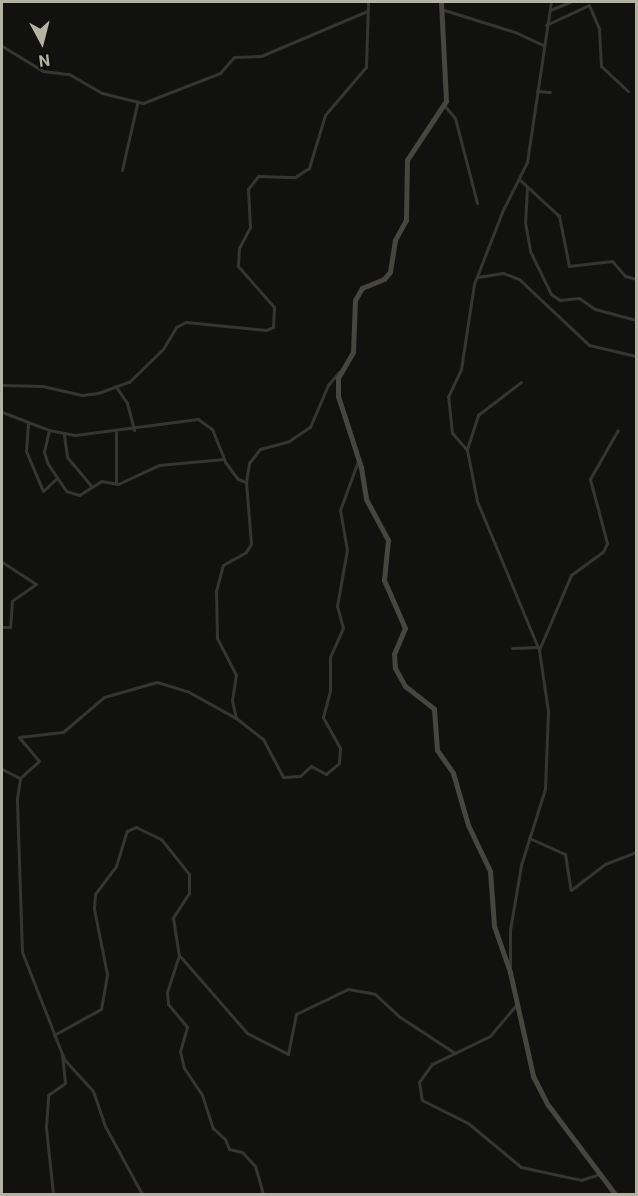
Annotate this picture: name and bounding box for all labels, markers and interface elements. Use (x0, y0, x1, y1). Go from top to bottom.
north arrow (12, 12, 72, 72)
text: N (37, 50, 51, 70)

